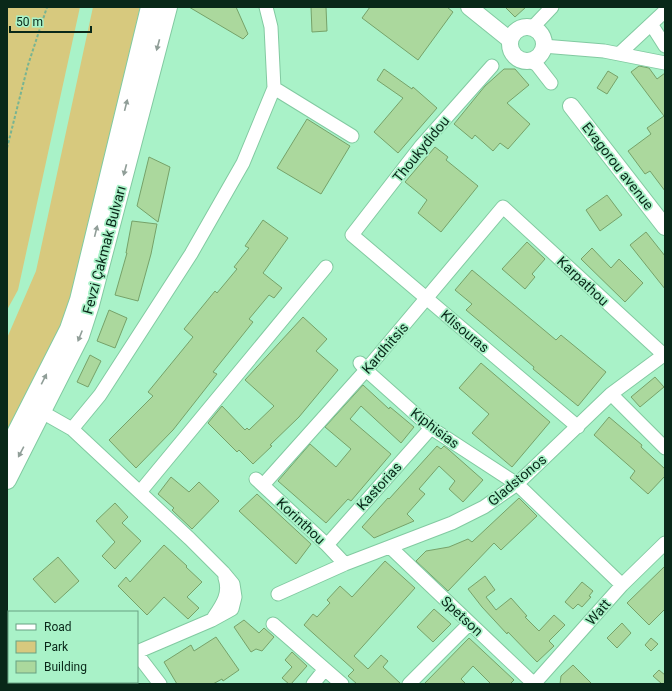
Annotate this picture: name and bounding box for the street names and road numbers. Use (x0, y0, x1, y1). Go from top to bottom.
street label: Thoukydidou (390, 113, 452, 185)
street label: Evagorou avenue (579, 119, 657, 213)
street label: Fevzi Çakmak Bulvarı (79, 184, 129, 316)
street label: Karpathou (554, 253, 612, 309)
street label: Klisouras (438, 306, 492, 356)
street label: Kardhitsis (358, 319, 412, 377)
street label: Kiphisias (408, 405, 462, 451)
street label: Gladstonos (485, 451, 549, 509)
street label: Kastorias (353, 459, 405, 513)
street label: Korinthou (273, 495, 329, 547)
street label: Spetson (438, 593, 486, 639)
street label: Watt (582, 596, 614, 628)

